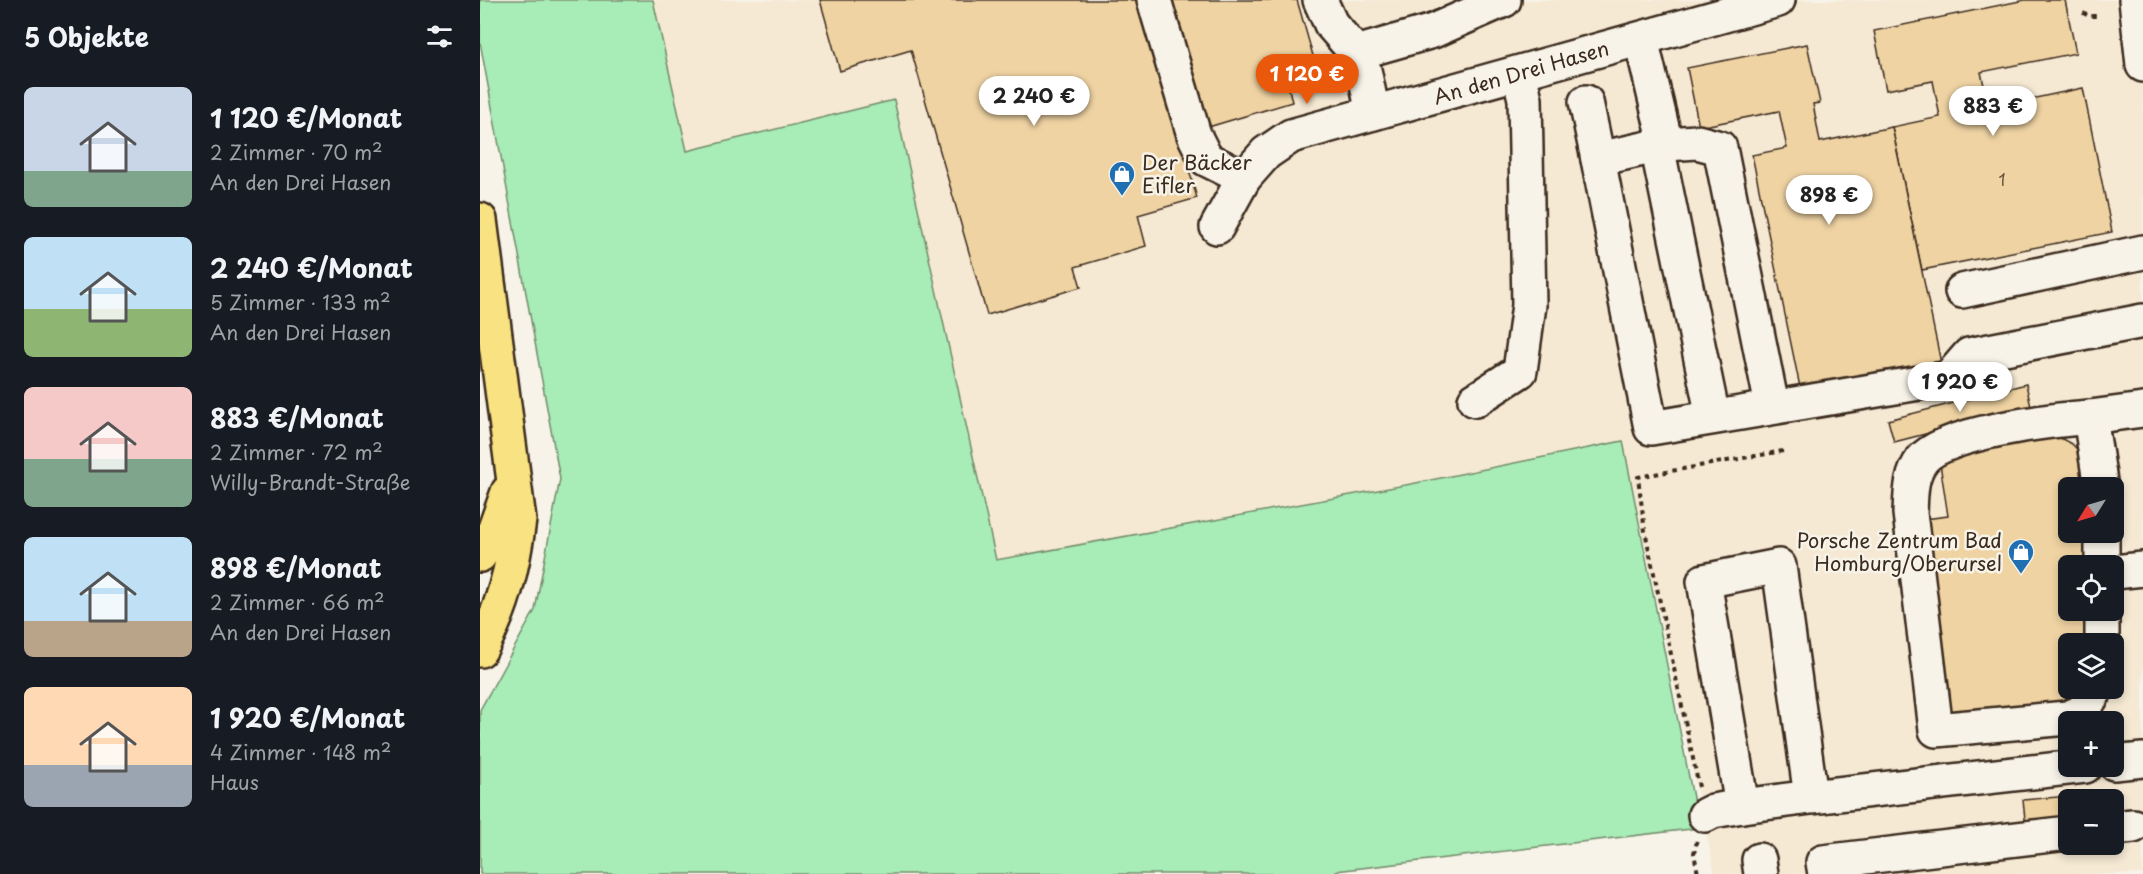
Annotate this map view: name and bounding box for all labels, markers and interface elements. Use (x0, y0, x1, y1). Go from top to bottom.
text: 5 Objekte (24, 17, 149, 56)
icon: filters (423, 20, 456, 53)
street label: An den Drei Hasen (1430, 33, 1612, 111)
pin: 1 120 € (1252, 54, 1362, 105)
text: 1 120 € (1270, 58, 1344, 88)
pin: 2 240 € (979, 76, 1089, 127)
text: 2 240 € (993, 80, 1075, 110)
pin: 883 € (1951, 86, 2035, 137)
text: 883 € (1963, 90, 2023, 120)
text: 1 120 €/Monat (210, 98, 402, 137)
icon: home (72, 111, 144, 183)
text: 2 Zimmer · 70 m² (210, 137, 383, 167)
place label: Der Bäcker Eifler (1142, 147, 1252, 200)
shop icon: Der Bäcker Eifler (1107, 159, 1137, 197)
text: An den Drei Hasen (210, 167, 391, 197)
house number: 1 (1998, 167, 2006, 191)
pin: 898 € (1787, 175, 1871, 226)
text: 898 € (1800, 179, 1858, 209)
text: 2 240 €/Monat (210, 248, 413, 287)
icon: home (72, 261, 144, 333)
text: 5 Zimmer · 133 m² (210, 287, 391, 317)
text: An den Drei Hasen (210, 317, 391, 347)
pin: 1 920 € (1905, 362, 2015, 413)
text: 1 920 € (1922, 366, 1998, 396)
text: 883 €/Monat (210, 398, 384, 437)
icon: home (72, 411, 144, 483)
text: 2 Zimmer · 72 m² (210, 437, 383, 467)
text: Willy-Brandt-Straße (210, 467, 410, 497)
north arrow (2058, 477, 2124, 543)
map controls (2058, 477, 2124, 855)
place label: Porsche Zentrum Bad Homburg/Oberursel (1797, 525, 2002, 578)
shop icon: Porsche Zentrum Bad Homburg/Oberursel (2006, 537, 2036, 575)
text: 898 €/Monat (210, 548, 382, 587)
button: locate (2058, 555, 2124, 621)
icon: home (72, 561, 144, 633)
text: 2 Zimmer · 66 m² (210, 587, 385, 617)
text: An den Drei Hasen (210, 617, 391, 647)
button: layers (2058, 633, 2124, 699)
text: 1 920 €/Monat (210, 698, 405, 737)
icon: home (72, 711, 144, 783)
button: + (2058, 711, 2124, 777)
text: 4 Zimmer · 148 m² (210, 737, 391, 767)
text: Haus (210, 767, 259, 797)
button: − (2058, 789, 2124, 855)

